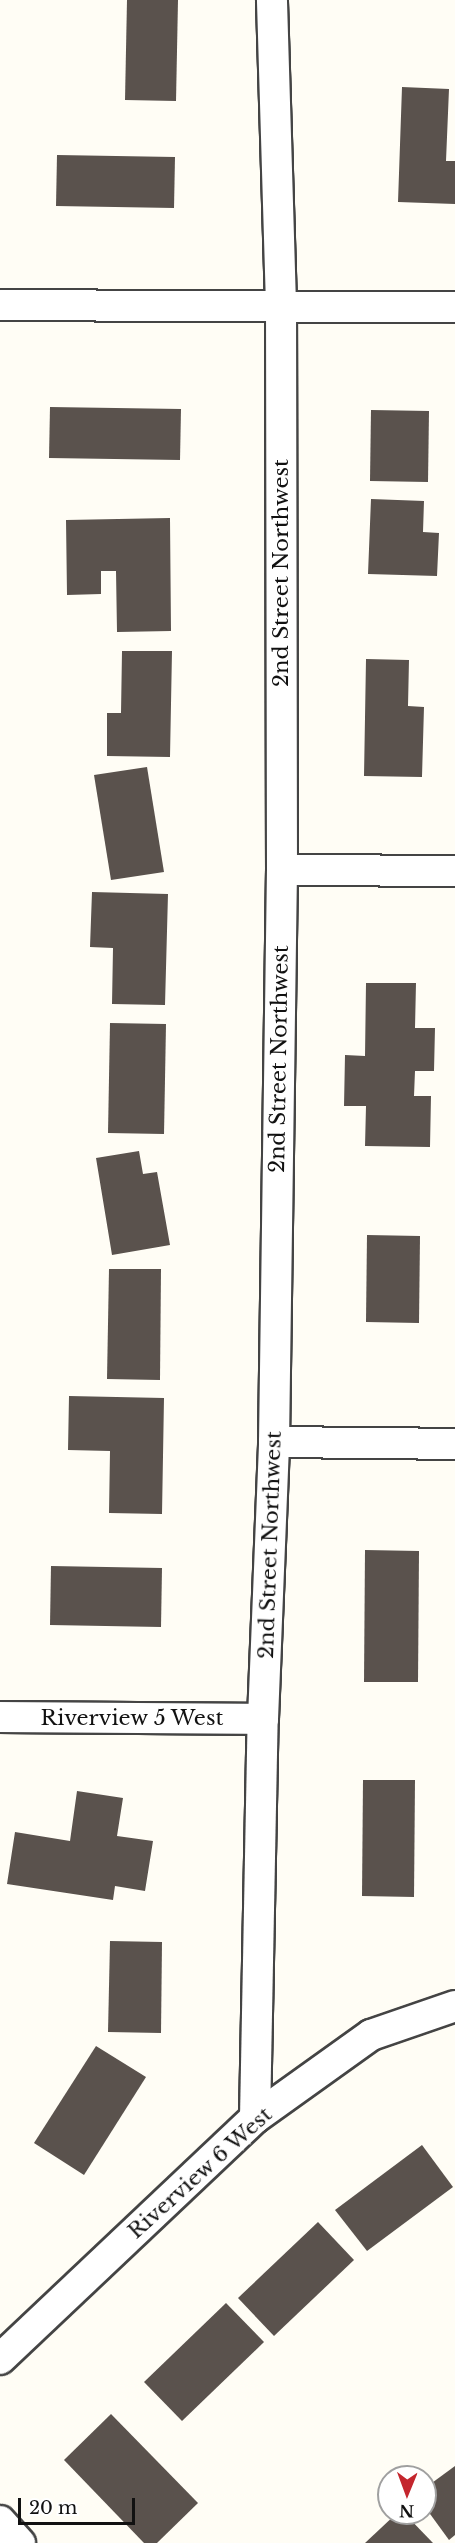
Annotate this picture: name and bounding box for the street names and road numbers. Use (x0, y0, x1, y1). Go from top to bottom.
street label: 2nd Street Northwest (268, 459, 294, 687)
street label: 2nd Street Northwest (264, 945, 294, 1173)
street label: 2nd Street Northwest (253, 1431, 287, 1659)
street label: Riverview 5 West (40, 1705, 224, 1731)
street label: Riverview 6 West (123, 2101, 277, 2245)

